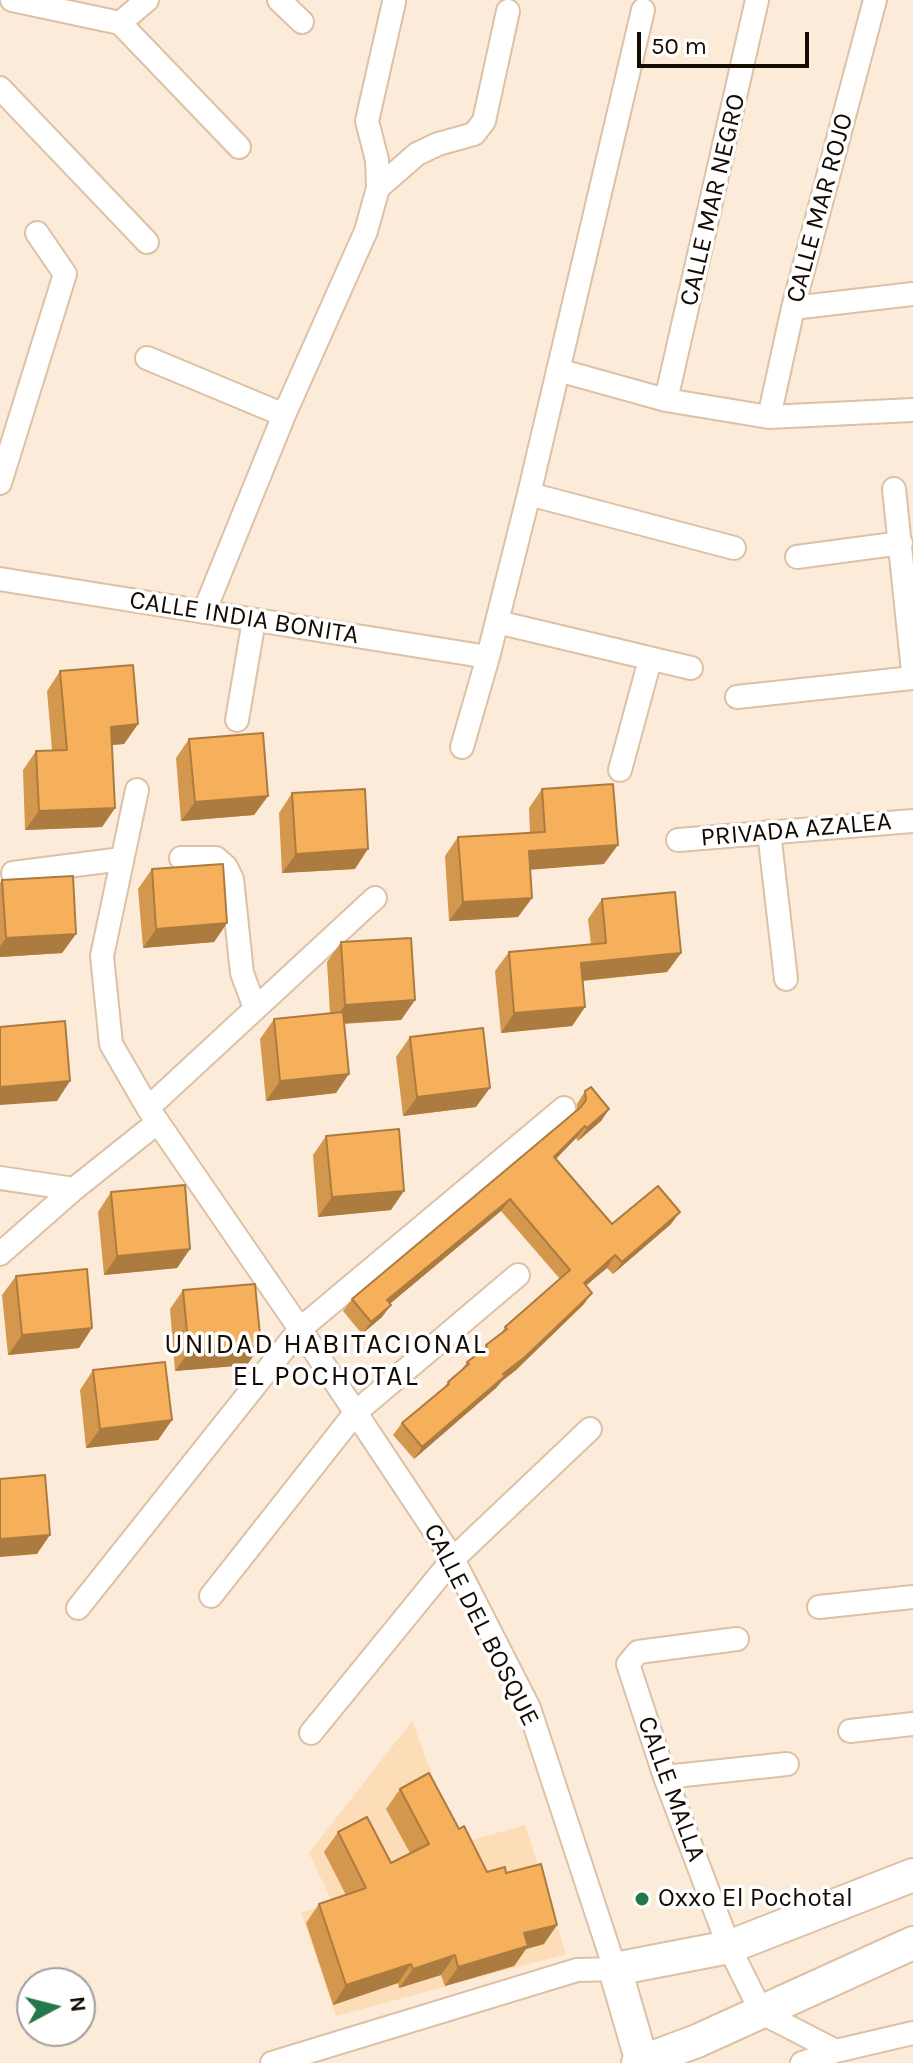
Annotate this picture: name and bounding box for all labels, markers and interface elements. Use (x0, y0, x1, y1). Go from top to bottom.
scale bar (641, 16, 813, 66)
text: 50 m (651, 32, 707, 60)
street label: CALLE MAR NEGRO (673, 91, 753, 309)
street label: CALLE MAR ROJO (780, 110, 860, 306)
street label: CALLE INDIA BONITA (127, 584, 361, 652)
street label: PRIVADA AZALEA (699, 806, 893, 854)
district label: UNIDAD HABITACIONAL EL POCHOTAL (164, 1328, 488, 1394)
street label: CALLE DEL BOSQUE (416, 1518, 546, 1732)
street label: CALLE MALLA (630, 1712, 712, 1866)
place label: Oxxo El Pochotal (658, 1883, 853, 1915)
marker: Oxxo El Pochotal (633, 1890, 651, 1908)
north arrow (16, 1967, 96, 2047)
text: N (64, 1995, 92, 2014)

